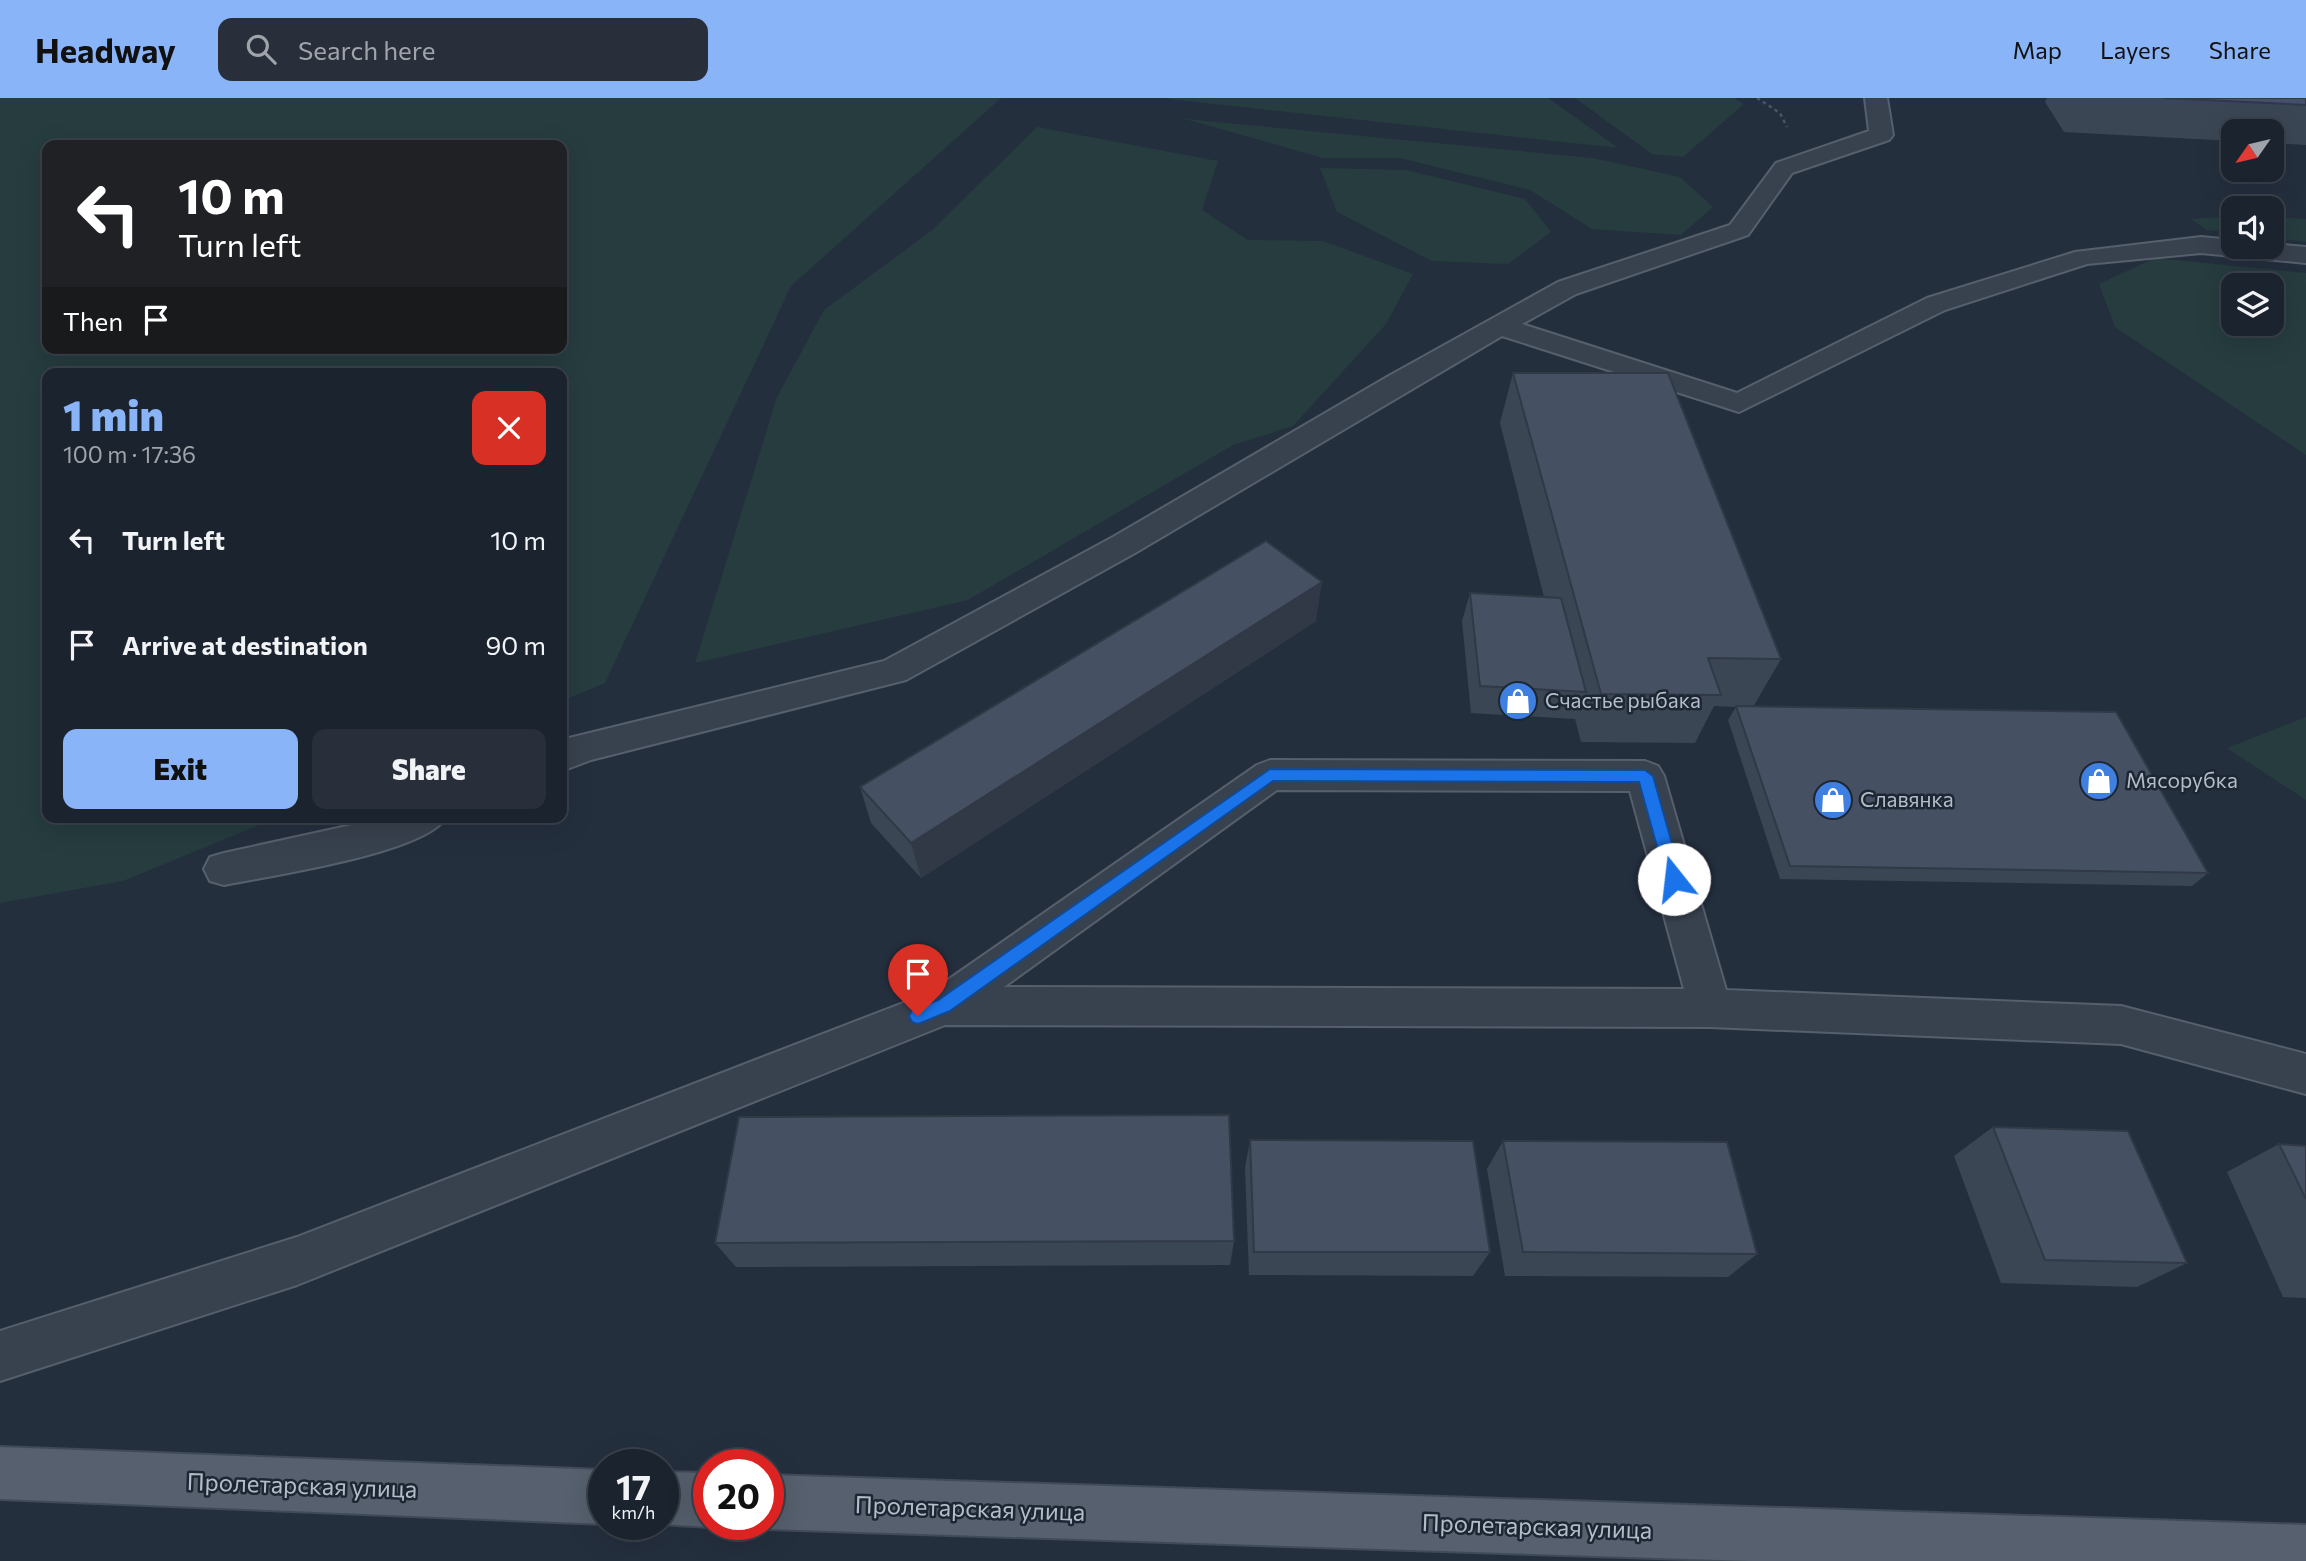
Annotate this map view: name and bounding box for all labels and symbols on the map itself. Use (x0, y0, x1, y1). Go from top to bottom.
north arrow (2221, 119, 2284, 182)
shop icon: Счастье рыбака (1497, 680, 1539, 722)
place label: Счастье рыбака (1545, 687, 1701, 712)
shop icon: Мясорубка (2078, 760, 2120, 802)
place label: Мясорубка (2126, 767, 2238, 792)
shop icon: Славянка (1812, 779, 1854, 821)
place label: Славянка (1860, 786, 1954, 811)
position arrow (1637, 842, 1711, 916)
pin (888, 944, 948, 1016)
speed limit sign: 20 (693, 1449, 784, 1540)
street label: Пролетарская улица (186, 1466, 418, 1503)
street label: Пролетарская улица (854, 1489, 1086, 1526)
street label: Пролетарская улица (1421, 1507, 1653, 1544)

